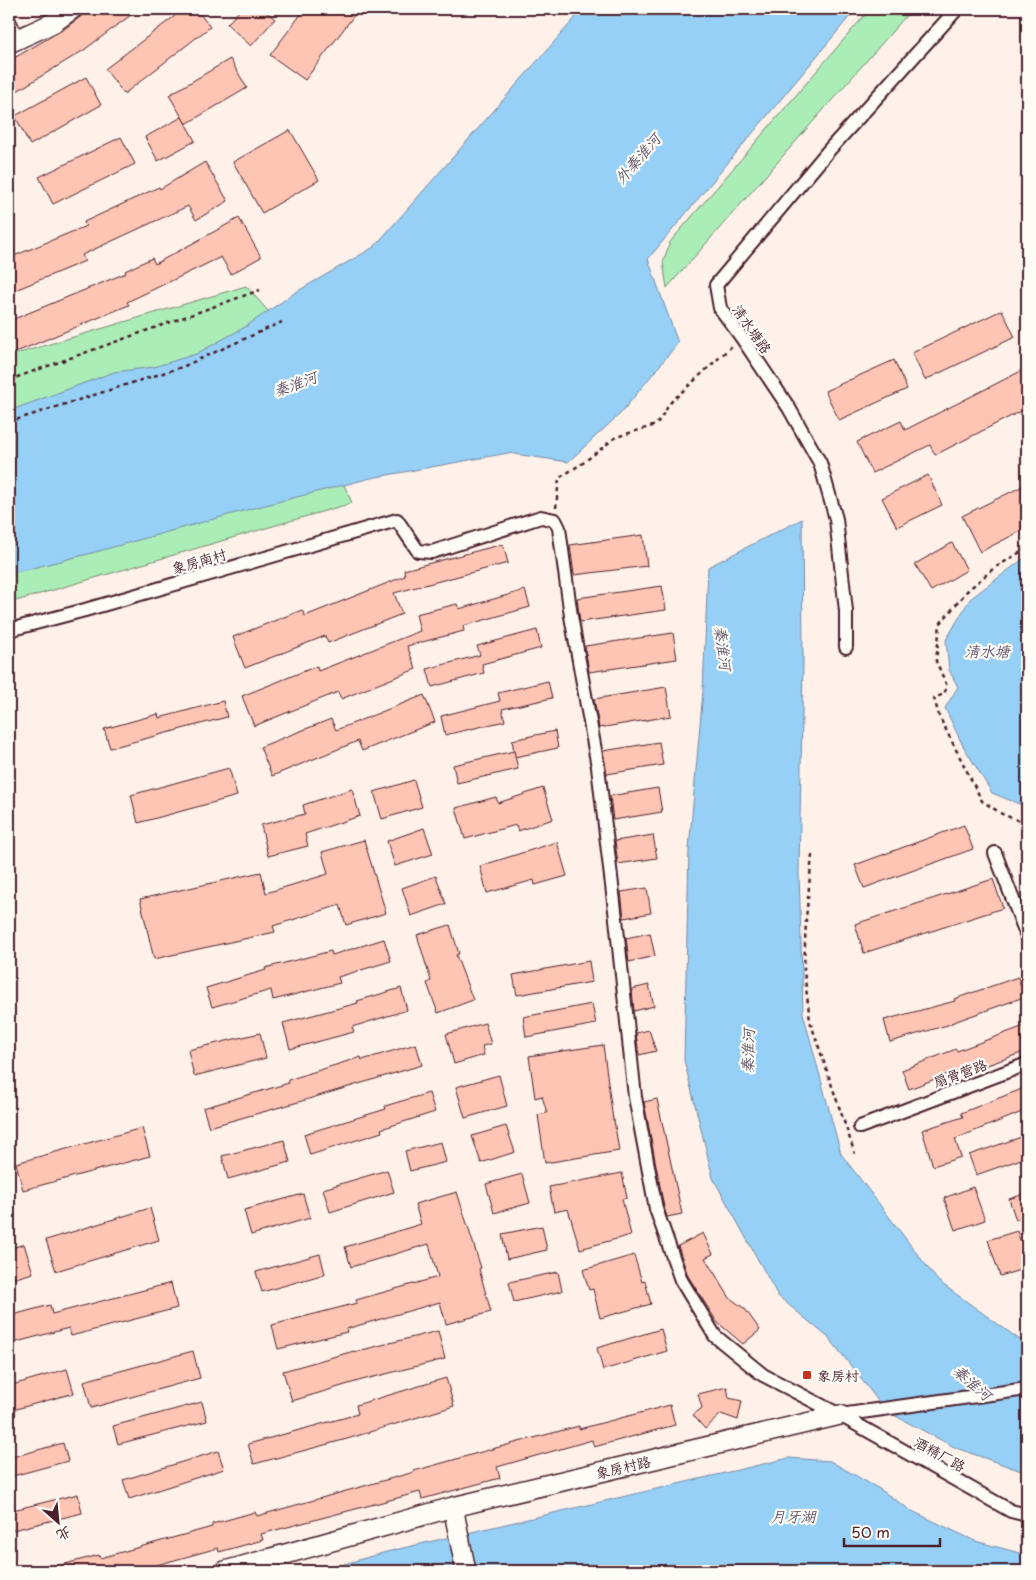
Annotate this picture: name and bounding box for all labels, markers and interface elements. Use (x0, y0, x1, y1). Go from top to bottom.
water label: 外秦淮河 (609, 126, 667, 188)
street label: 清水塘路 (727, 300, 777, 358)
water label: 秦淮河 (270, 363, 323, 402)
street label: 象房南村 (169, 543, 229, 579)
water label: 秦淮河 (709, 624, 739, 675)
water label: 清水塘 (964, 639, 1011, 662)
water label: 秦淮河 (735, 1025, 759, 1074)
street label: 扇骨营路 (930, 1054, 990, 1092)
water label: 秦淮河 (948, 1359, 1000, 1407)
place label: 象房村 (817, 1365, 859, 1386)
marker: 象房村 (801, 1369, 813, 1381)
street label: 酒精厂路 (910, 1431, 970, 1477)
street label: 象房村路 (593, 1450, 653, 1484)
north arrow (32, 1498, 82, 1548)
water label: 月牙湖 (770, 1504, 817, 1527)
scale bar (844, 1515, 940, 1547)
text: 50 m (851, 1520, 890, 1543)
text: 北 (53, 1521, 75, 1547)

